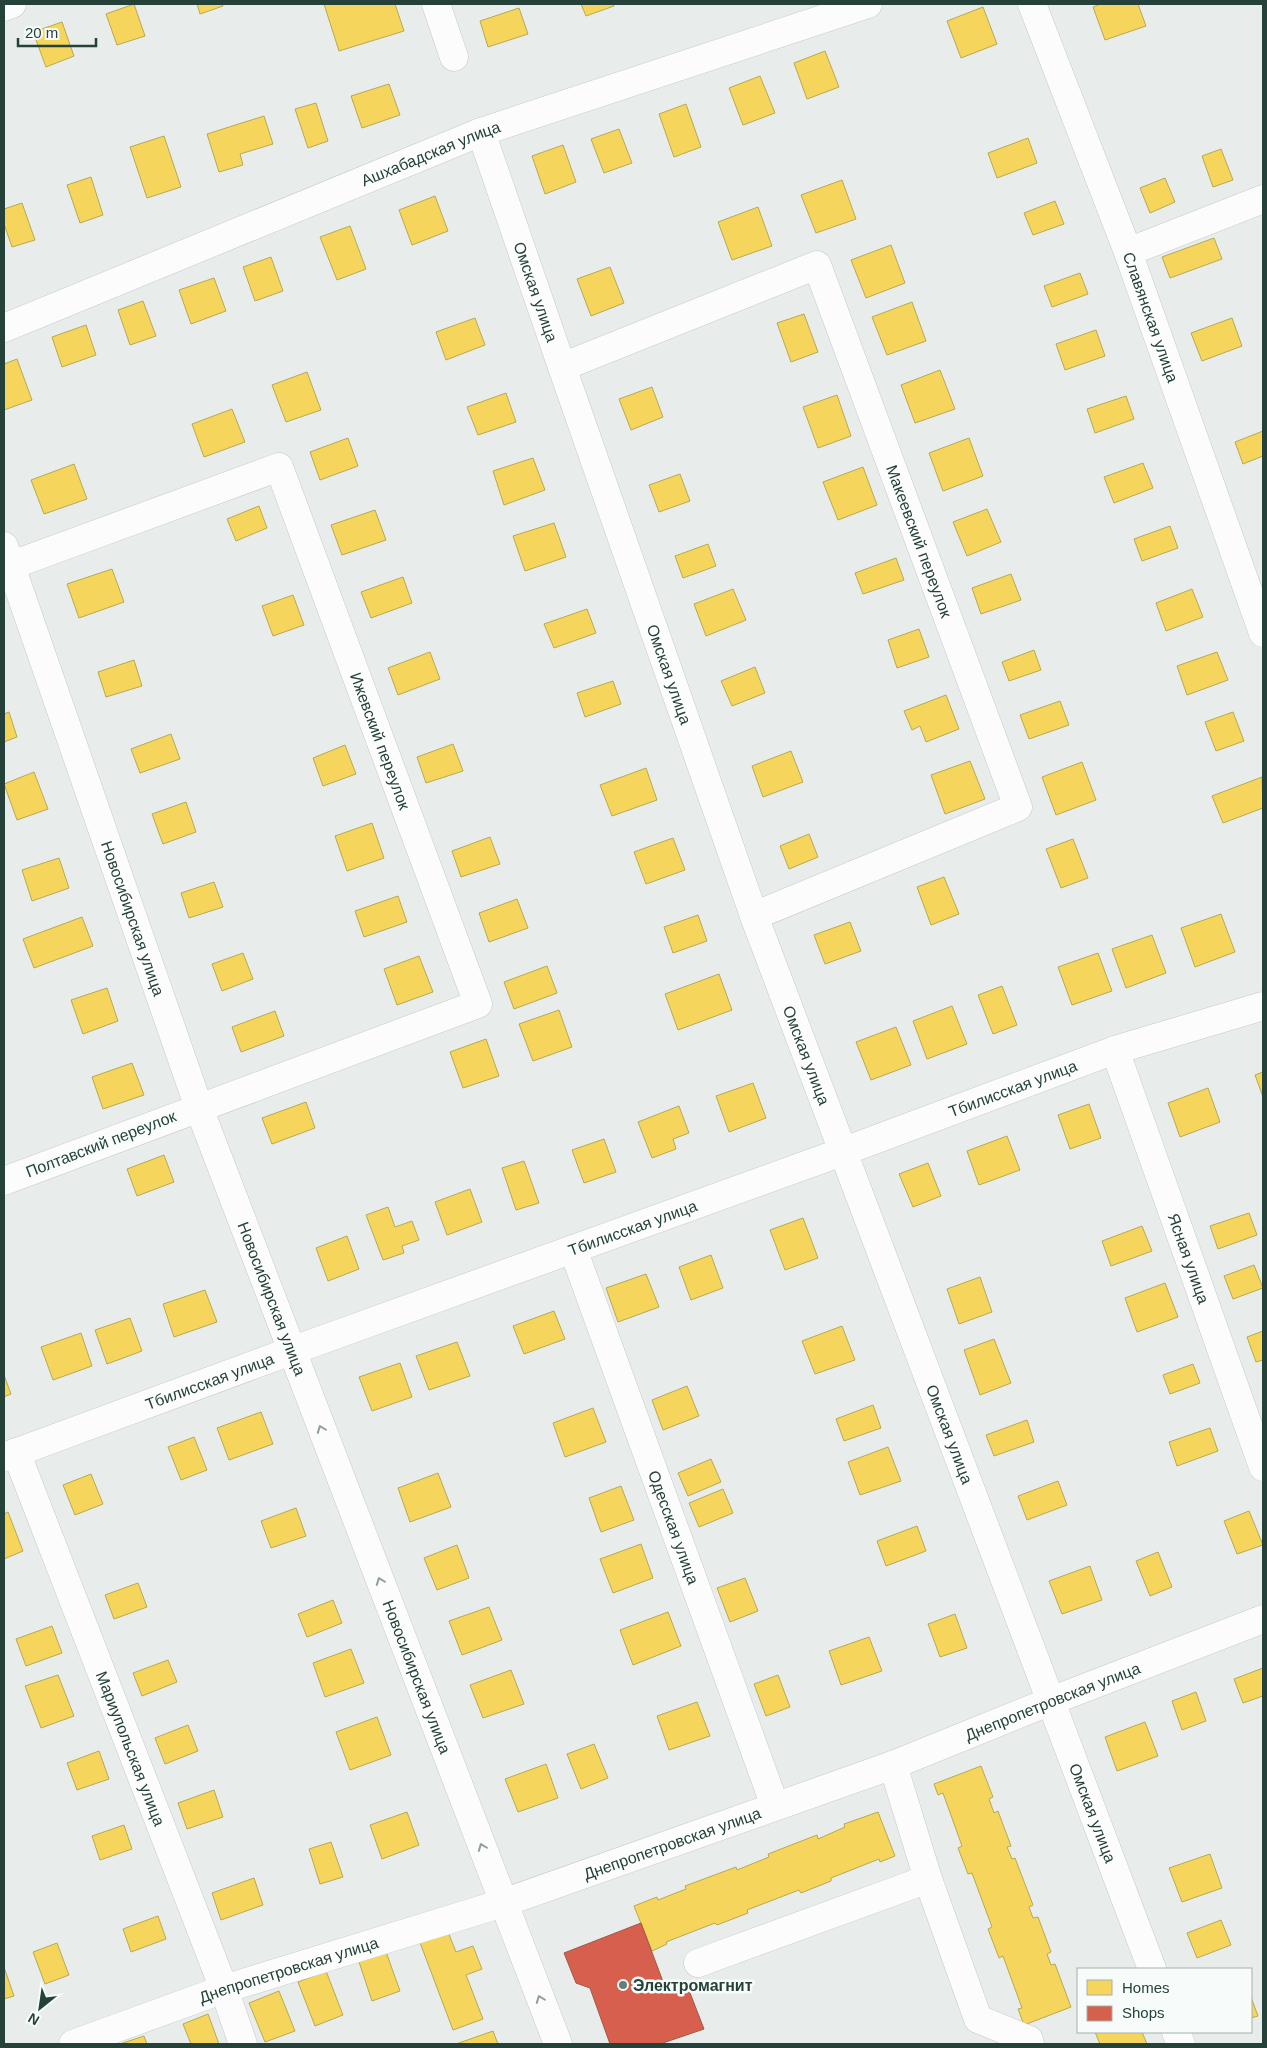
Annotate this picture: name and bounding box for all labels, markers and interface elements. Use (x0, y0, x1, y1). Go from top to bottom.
scale bar (18, 15, 95, 47)
text: 20 m (25, 24, 58, 41)
street label: Ашхабадская улица (358, 118, 502, 189)
street label: Омская улица (511, 239, 561, 344)
street label: Славянская улица (1120, 250, 1182, 385)
street label: Макеевский переулок (883, 462, 956, 621)
street label: Омская улица (644, 622, 695, 727)
street label: Ижевский переулок (347, 670, 414, 813)
street label: Новосибирская улица (98, 838, 168, 998)
street label: Омская улица (780, 1003, 833, 1107)
street label: Тбилисская улица (946, 1057, 1079, 1120)
street label: Полтавский переулок (24, 1107, 179, 1180)
street label: Тбилисская улица (566, 1197, 699, 1259)
street label: Ясная улица (1165, 1211, 1213, 1306)
street label: Новосибирская улица (235, 1219, 309, 1378)
street label: Тбилисская улица (143, 1350, 276, 1413)
street label: Омская улица (923, 1382, 976, 1486)
one-way arrow (317, 1426, 327, 1434)
street label: Одесская улица (646, 1468, 702, 1587)
one-way arrow (376, 1577, 386, 1586)
street label: Новосибирская улица (380, 1598, 454, 1756)
street label: Днепропетровская улица (962, 1659, 1142, 1744)
street label: Мариупольская улица (93, 1669, 169, 1828)
street label: Омская улица (1067, 1761, 1120, 1865)
street label: Днепропетровская улица (581, 1804, 763, 1882)
one-way arrow (478, 1843, 488, 1852)
street label: Днепропетровская улица (196, 1933, 380, 2006)
legend (1077, 1968, 1252, 2033)
place label: Электромагнит (633, 1977, 753, 1994)
marker: Электромагнит (617, 1979, 629, 1991)
text: Homes (1122, 1979, 1170, 1996)
north arrow (15, 1983, 65, 2033)
one-way arrow (536, 1995, 546, 2004)
text: Shops (1122, 2004, 1165, 2021)
text: N (25, 2010, 42, 2029)

